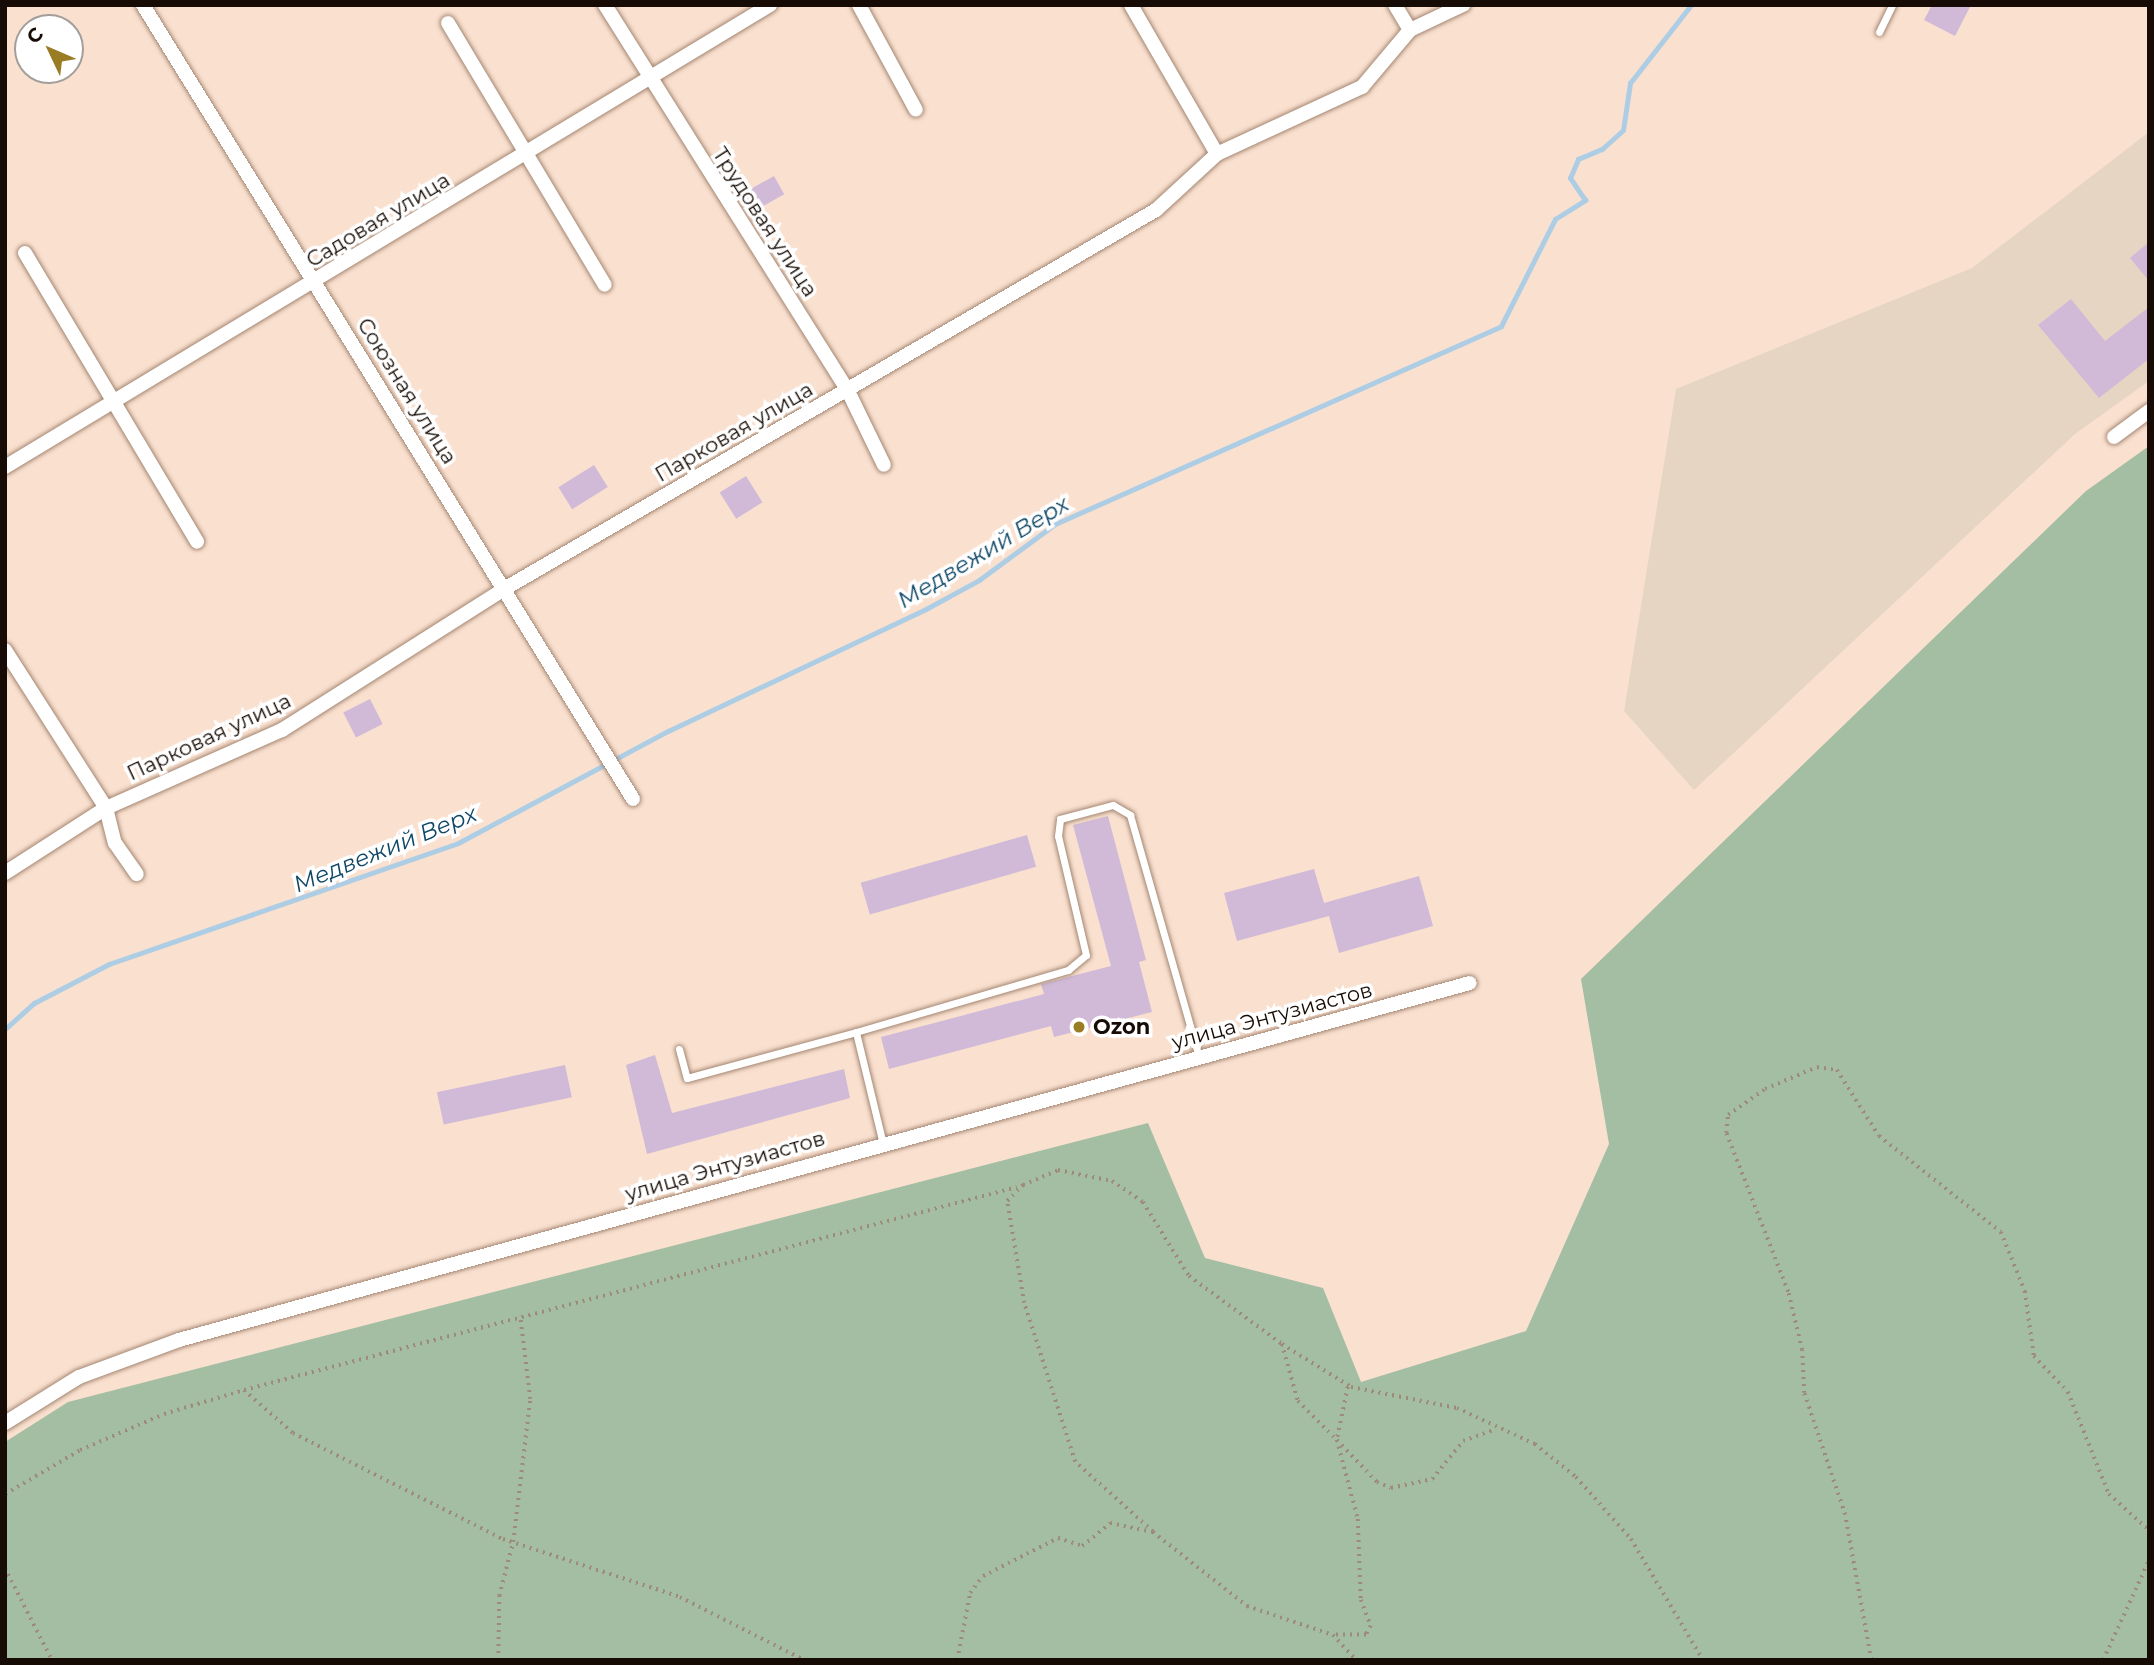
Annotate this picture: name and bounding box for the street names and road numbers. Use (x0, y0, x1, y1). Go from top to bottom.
street label: Трудовая улица (707, 143, 823, 301)
street label: Садовая улица (302, 167, 454, 273)
street label: Союзная улица (352, 313, 462, 469)
street label: Парковая улица (651, 377, 817, 487)
street label: Парковая улица (123, 688, 295, 786)
street label: улица Энтузиастов (1169, 977, 1375, 1055)
street label: улица Энтузиастов (622, 1125, 828, 1207)

